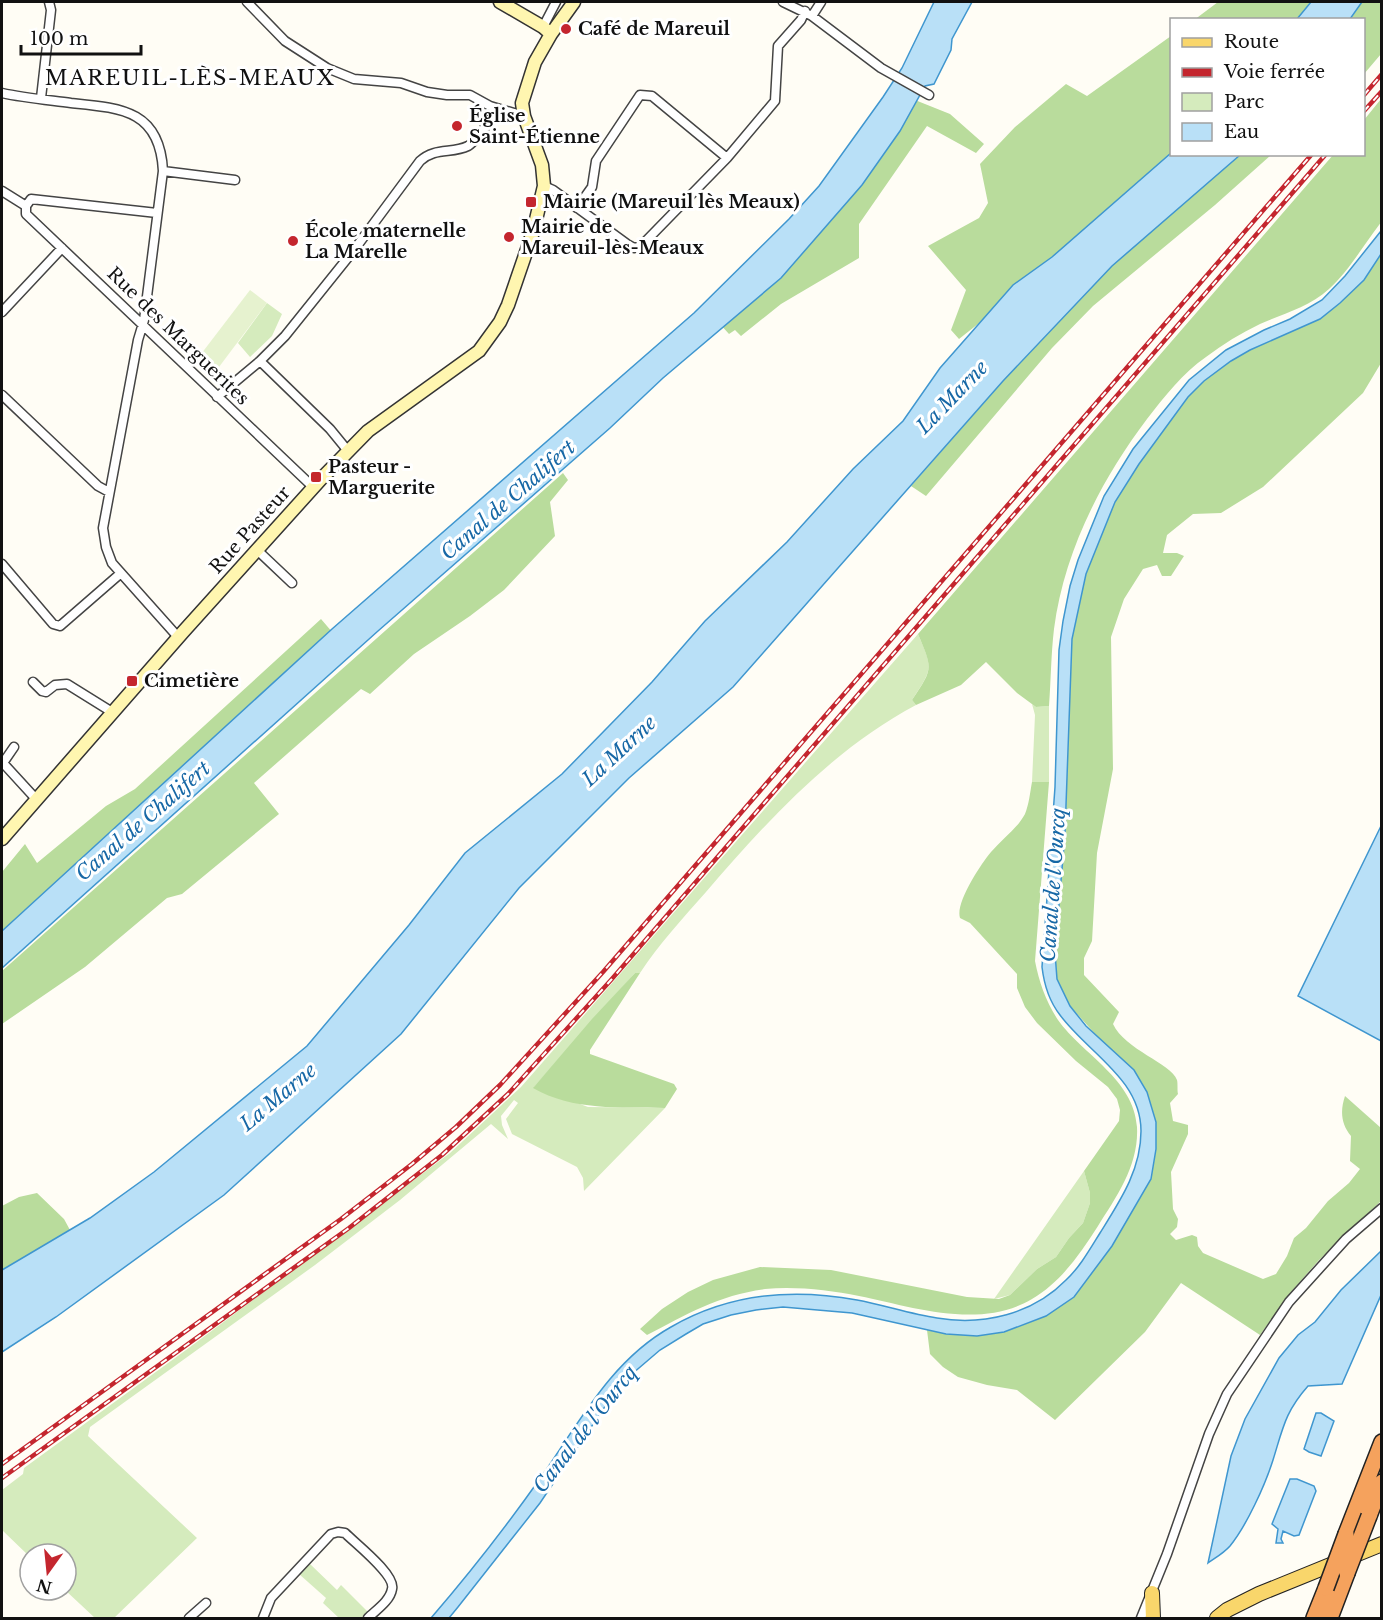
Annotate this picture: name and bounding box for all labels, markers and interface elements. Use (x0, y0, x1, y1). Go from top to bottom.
scale bar (21, 18, 141, 56)
place label: Café de Mareuil (578, 18, 731, 40)
legend (1170, 18, 1365, 156)
marker: Café de Mareuil (559, 22, 573, 36)
text: 100 m (30, 28, 88, 50)
text: Route (1224, 31, 1279, 53)
text: Voie ferrée (1223, 61, 1325, 83)
district label: MAREUIL-LÈS-MEAUX (45, 65, 335, 91)
text: Parc (1224, 91, 1265, 113)
place label: Église Saint-Étienne (469, 104, 600, 148)
marker: Église Saint-Étienne (450, 119, 464, 133)
text: Eau (1224, 121, 1259, 143)
place label: Mairie (Mareuil lès Meaux) (543, 191, 800, 213)
marker: Mairie (Mareuil lès Meaux) (524, 195, 538, 209)
place label: Mairie de Mareuil-lès-Meaux (521, 216, 704, 259)
place label: École maternelle La Marelle (305, 219, 466, 263)
marker: Mairie de Mareuil-lès-Meaux (502, 230, 516, 244)
marker: École maternelle La Marelle (286, 234, 300, 248)
street label: Rue des Marguerites (102, 262, 254, 410)
water label: La Marne (911, 355, 993, 439)
water label: Canal de Chalifert (436, 435, 581, 565)
place label: Pasteur - Marguerite (328, 456, 435, 499)
marker: Pasteur - Marguerite (309, 470, 323, 484)
street label: Rue Pasteur (205, 482, 295, 578)
place label: Cimetière (144, 670, 239, 692)
marker: Cimetière (125, 674, 139, 688)
water label: La Marne (576, 711, 661, 792)
water label: Canal de Chalifert (71, 756, 216, 886)
water label: Canal de l'Ourcq (1036, 807, 1070, 963)
water label: La Marne (234, 1058, 321, 1137)
water label: Canal de l'Ourcq (528, 1361, 642, 1497)
north arrow (18, 1542, 78, 1602)
text: N (34, 1575, 54, 1598)

